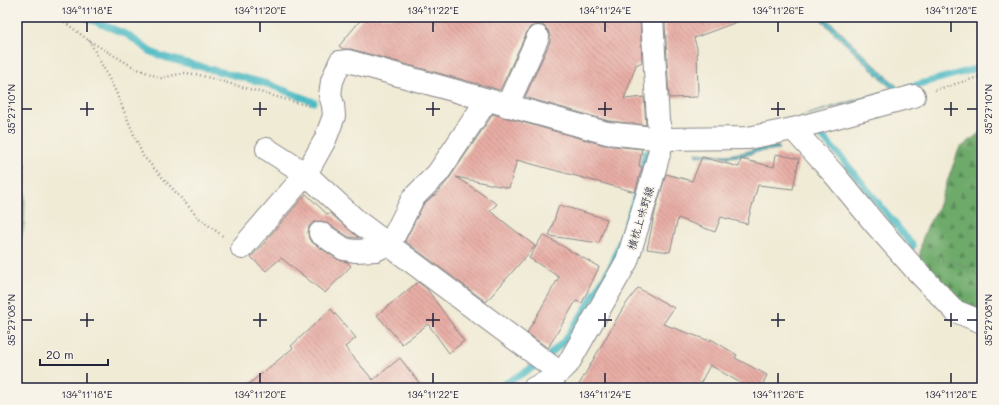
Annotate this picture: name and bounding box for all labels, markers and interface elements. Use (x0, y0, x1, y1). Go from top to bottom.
text: 134°11'18"E (62, 3, 113, 17)
text: 134°11'20"E (234, 3, 286, 17)
text: 134°11'22"E (407, 3, 459, 17)
text: 134°11'24"E (579, 3, 631, 17)
text: 134°11'26"E (752, 3, 804, 17)
text: 134°11'28"E (925, 3, 977, 17)
text: 35°27'10"N (4, 84, 18, 134)
text: 35°27'10"N (981, 84, 995, 134)
street label: 横枕上味野線 (623, 184, 657, 252)
text: 35°27'08"N (4, 294, 18, 346)
text: 35°27'08"N (981, 294, 995, 346)
scale bar (40, 341, 108, 367)
text: 20 m (46, 346, 74, 362)
text: 134°11'18"E (62, 387, 113, 401)
text: 134°11'20"E (234, 387, 286, 401)
text: 134°11'22"E (407, 387, 459, 401)
text: 134°11'24"E (579, 387, 631, 401)
text: 134°11'26"E (752, 387, 804, 401)
text: 134°11'28"E (925, 387, 977, 401)

